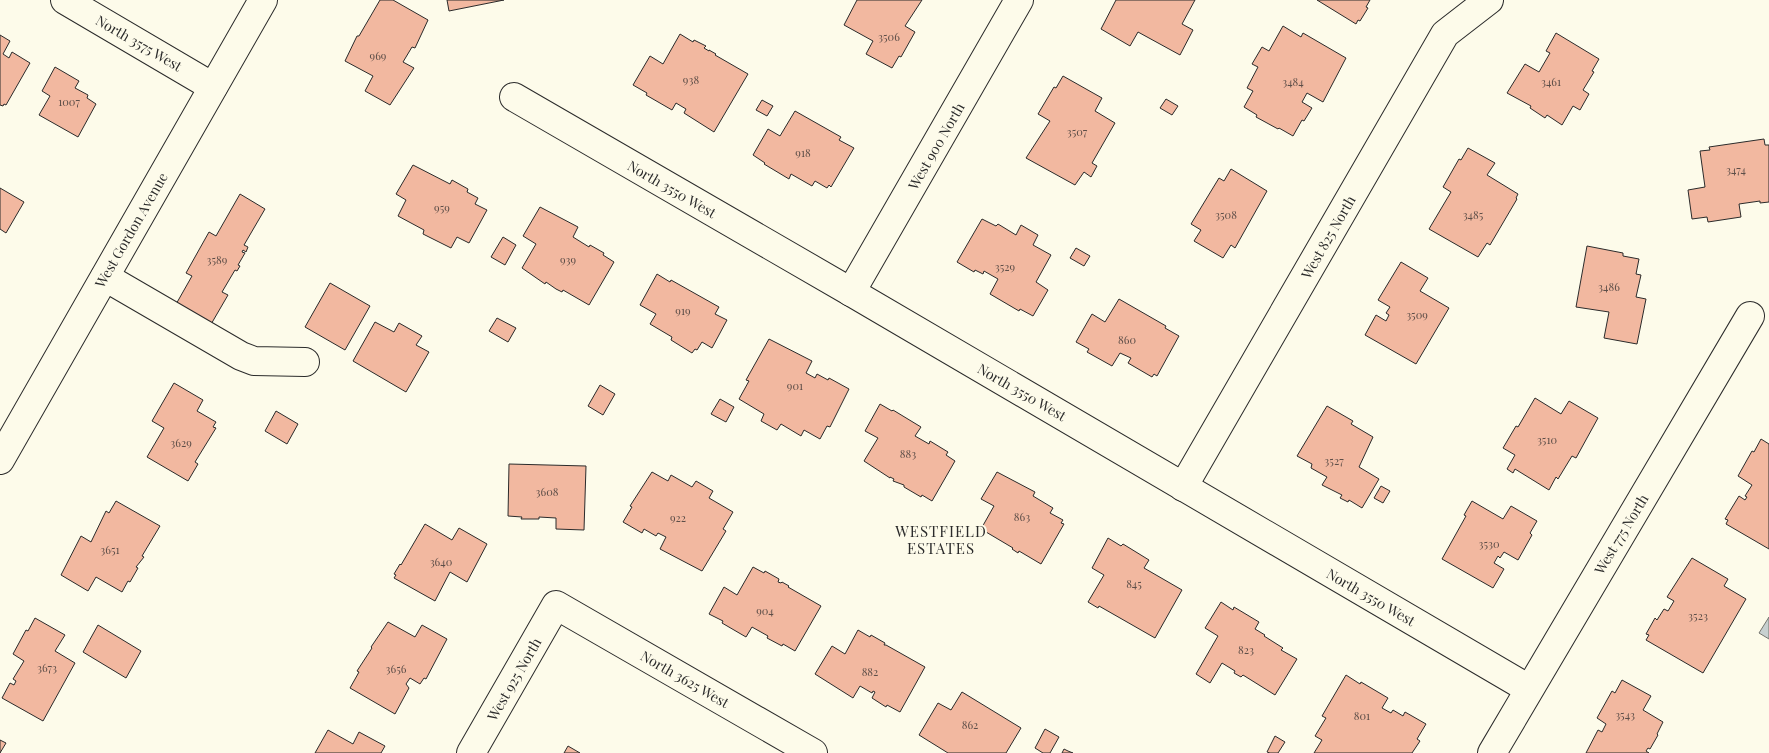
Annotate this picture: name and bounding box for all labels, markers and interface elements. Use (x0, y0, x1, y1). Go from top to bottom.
street label: North 3575 West (92, 11, 187, 76)
house number: 3506 (878, 29, 900, 44)
house number: 969 (370, 48, 387, 63)
house number: 938 (683, 72, 699, 87)
house number: 3484 (1282, 74, 1304, 89)
house number: 3461 (1541, 74, 1561, 89)
house number: 1007 (58, 94, 80, 109)
street label: West 900 North (903, 98, 969, 194)
house number: 3507 (1067, 124, 1088, 139)
house number: 918 (795, 145, 811, 160)
street label: North 3550 West (624, 156, 721, 223)
house number: 3474 (1726, 162, 1746, 177)
street label: West Gordon Avenue (90, 169, 172, 292)
street label: West 825 North (1296, 191, 1360, 283)
house number: 959 (434, 200, 450, 215)
house number: 3508 (1215, 207, 1237, 222)
house number: 3485 (1463, 207, 1484, 222)
house number: 3589 (207, 252, 228, 267)
house number: 939 (560, 252, 576, 267)
house number: 3529 (995, 259, 1016, 274)
house number: 3486 (1598, 279, 1620, 294)
house number: 919 (675, 303, 691, 318)
house number: 3509 (1406, 307, 1428, 322)
house number: 860 (1118, 332, 1136, 347)
street label: North 3550 West (974, 359, 1071, 426)
house number: 901 (787, 378, 803, 393)
house number: 3510 (1537, 432, 1557, 447)
house number: 3629 (170, 435, 192, 450)
house number: 883 (900, 446, 916, 461)
house number: 3527 (1324, 453, 1344, 468)
house number: 3608 (536, 484, 559, 499)
street label: West 775 North (1589, 490, 1653, 579)
house number: 863 (1014, 509, 1030, 524)
house number: 922 (670, 510, 686, 525)
district label: WESTFIELD ESTATES (894, 521, 987, 558)
house number: 3530 (1478, 536, 1500, 551)
house number: 3651 (100, 542, 120, 557)
house number: 3640 (430, 554, 453, 569)
street label: North 3550 West (1323, 564, 1420, 631)
house number: 845 (1126, 576, 1142, 591)
house number: 904 (756, 603, 774, 618)
house number: 3523 (1688, 608, 1708, 623)
street label: West 925 North (482, 633, 546, 725)
house number: 823 (1238, 642, 1254, 657)
street label: North 3625 West (637, 646, 734, 713)
house number: 3673 (37, 660, 57, 675)
house number: 3656 (386, 661, 407, 676)
house number: 882 (862, 664, 878, 679)
house number: 3543 (1615, 707, 1635, 722)
house number: 801 (1354, 708, 1370, 723)
house number: 862 (962, 717, 978, 732)

